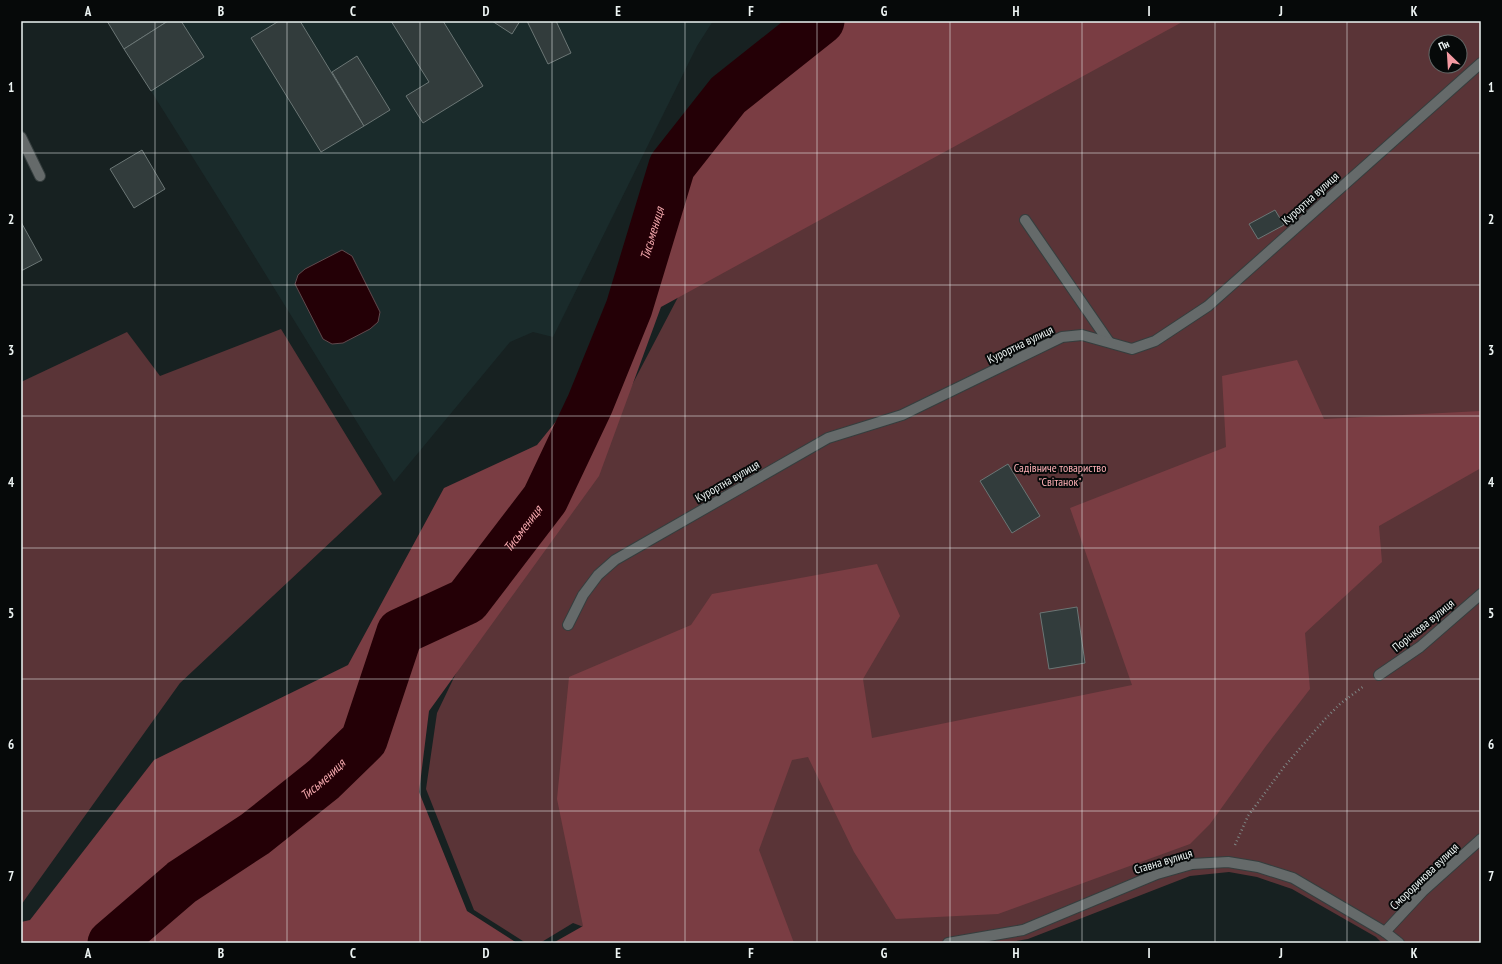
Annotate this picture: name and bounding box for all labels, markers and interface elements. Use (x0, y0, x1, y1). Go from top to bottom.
text: A (84, 3, 92, 20)
text: B (218, 3, 224, 20)
text: C (350, 3, 356, 20)
text: D (483, 3, 490, 20)
text: E (615, 3, 621, 20)
text: F (748, 3, 754, 20)
text: G (881, 3, 888, 20)
text: H (1013, 3, 1020, 20)
text: I (1147, 3, 1151, 20)
text: J (1278, 3, 1283, 20)
text: K (1411, 3, 1418, 20)
north arrow (1428, 34, 1468, 74)
text: Пн (1436, 36, 1452, 54)
text: 1 (8, 79, 14, 96)
text: 1 (1488, 79, 1494, 96)
street label: Курортна вулиця (1278, 168, 1342, 228)
water label: Тисьмениця (636, 204, 668, 262)
text: 2 (8, 211, 14, 228)
text: 2 (1488, 211, 1494, 228)
street label: Курортна вулиця (985, 321, 1056, 366)
text: 3 (8, 342, 14, 359)
text: 3 (1488, 342, 1494, 359)
street label: Курортна вулиця (692, 456, 762, 505)
park label: Садівниче товариство "Світанок" (1014, 460, 1106, 489)
text: 4 (8, 474, 15, 491)
text: 4 (1488, 474, 1495, 491)
water label: Тисьмениця (499, 501, 546, 555)
street label: Порічкова вулиця (1389, 595, 1457, 655)
text: 5 (8, 605, 14, 622)
text: 5 (1488, 605, 1494, 622)
text: 6 (8, 736, 14, 753)
text: 6 (1488, 736, 1494, 753)
water label: Тисьмениця (297, 754, 349, 803)
street label: Смородинова вулиця (1387, 839, 1462, 913)
street label: Ставна вулиця (1132, 845, 1194, 877)
text: 7 (8, 868, 14, 885)
text: 7 (1488, 868, 1494, 885)
text: A (84, 945, 92, 962)
text: B (218, 945, 224, 962)
text: C (350, 945, 356, 962)
text: D (483, 945, 490, 962)
text: E (615, 945, 621, 962)
text: F (748, 945, 754, 962)
text: G (881, 945, 888, 962)
text: H (1013, 945, 1020, 962)
text: I (1147, 945, 1151, 962)
text: J (1278, 945, 1283, 962)
text: K (1411, 945, 1418, 962)

